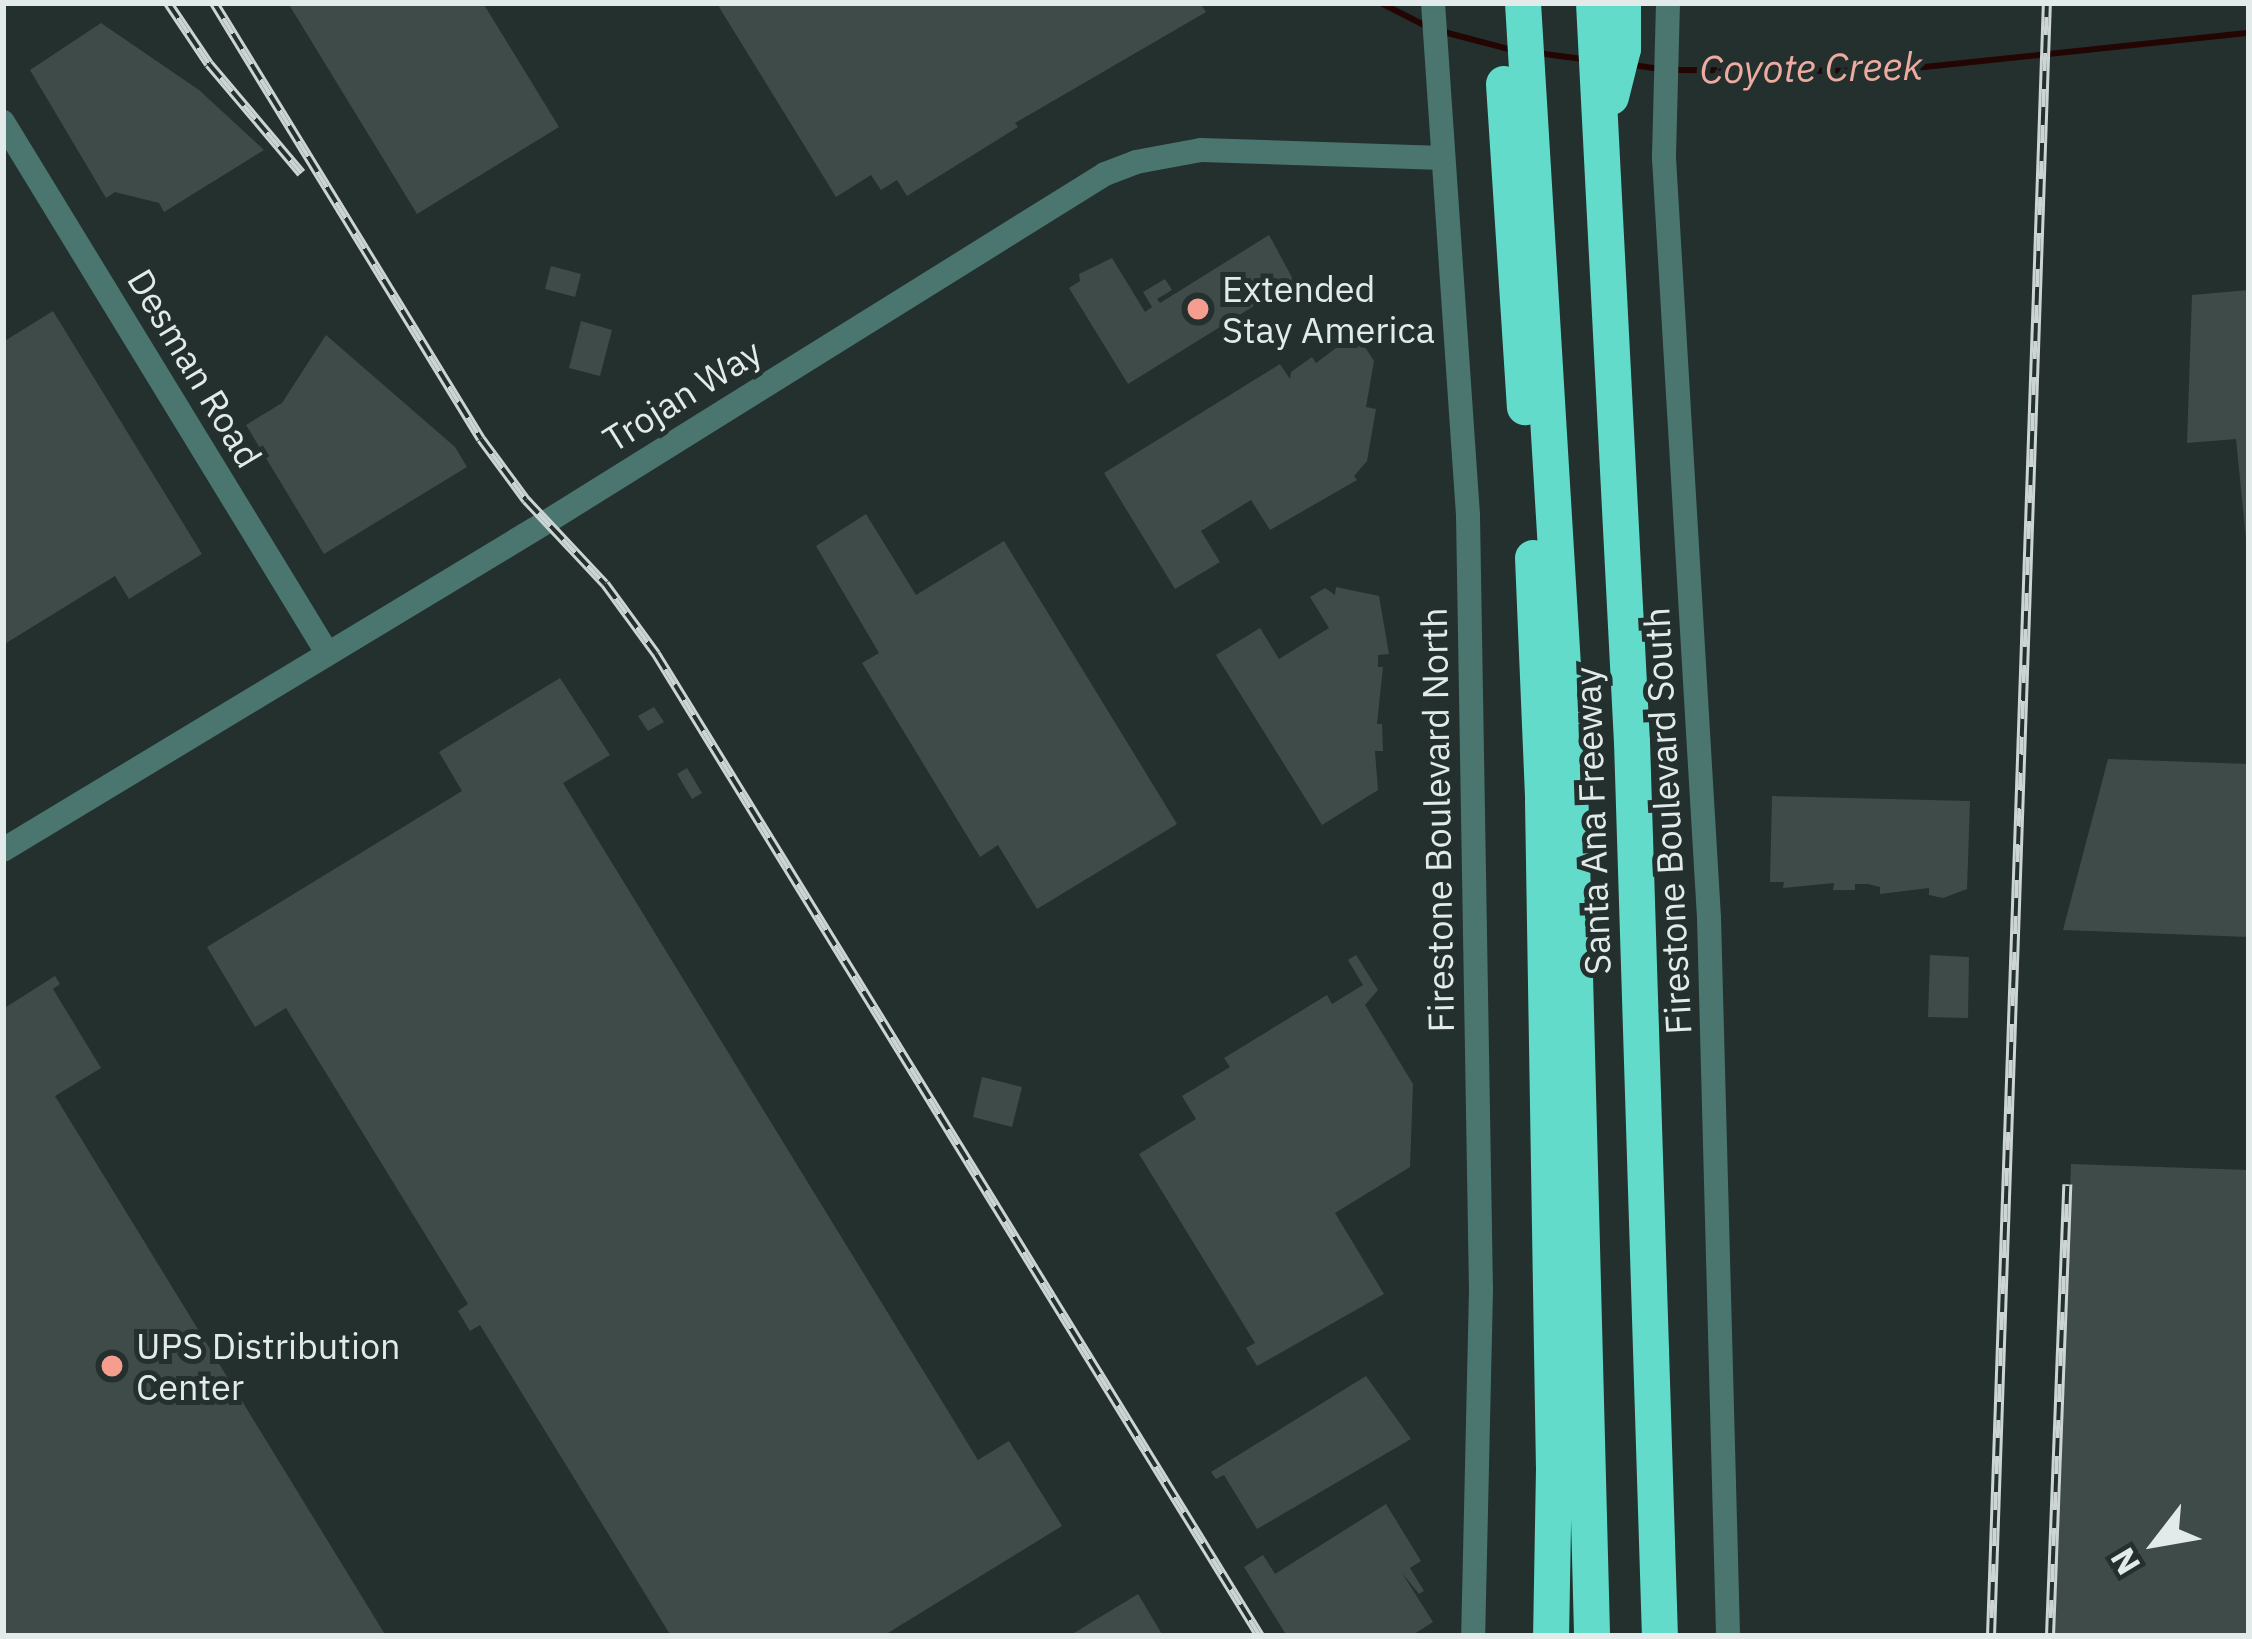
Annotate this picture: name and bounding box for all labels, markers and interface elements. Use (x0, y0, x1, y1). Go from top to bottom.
water label: Coyote Creek (1699, 43, 1923, 93)
street label: Desman Road (119, 261, 271, 475)
place label: Extended Stay America (1222, 266, 1435, 351)
marker: Extended Stay America (1185, 296, 1211, 322)
street label: Trojan Way (595, 330, 769, 460)
street label: Firestone Boulevard South (1634, 606, 1700, 1036)
street label: Firestone Boulevard North (1412, 607, 1462, 1033)
street label: Santa Ana Freeway (1565, 666, 1619, 976)
place label: UPS Distribution Center (136, 1323, 400, 1408)
marker: UPS Distribution Center (99, 1353, 125, 1379)
north arrow (2096, 1483, 2216, 1603)
text: N (2100, 1540, 2149, 1583)

